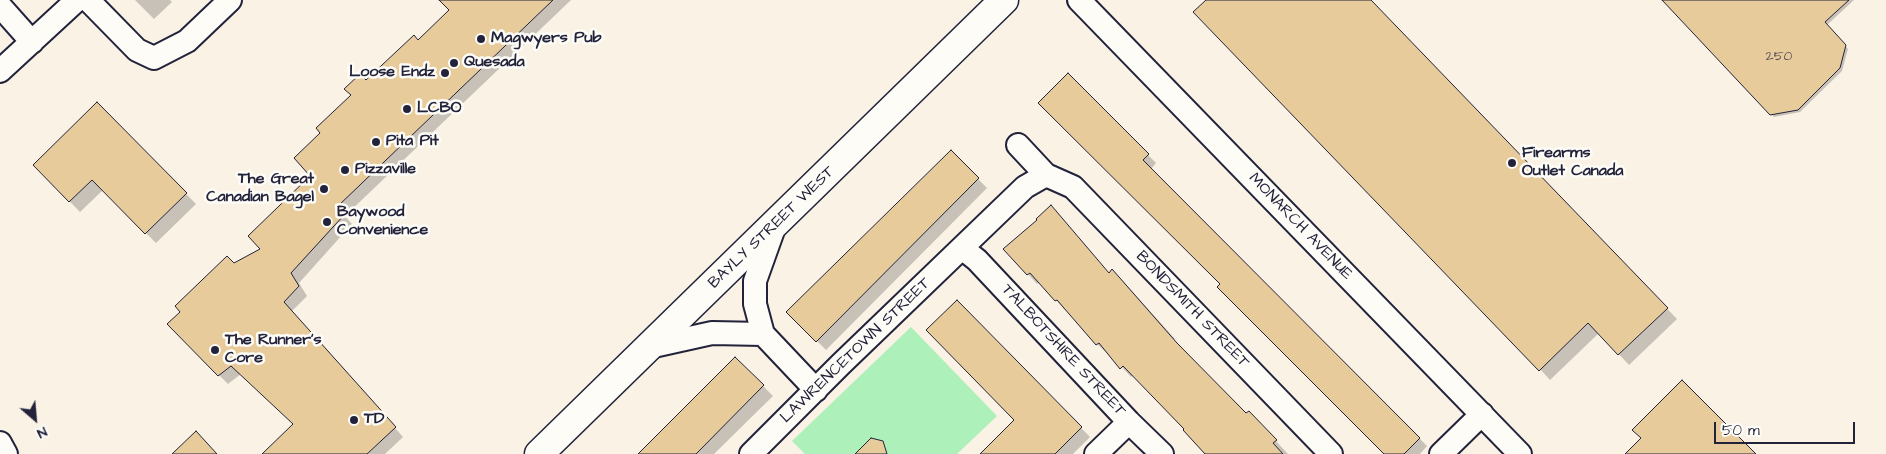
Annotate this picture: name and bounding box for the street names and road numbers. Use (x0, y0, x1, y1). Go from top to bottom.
street label: BAYLY STREET WEST (705, 163, 839, 293)
street label: MONARCH AVENUE (1244, 170, 1356, 284)
street label: BONDSMITH STREET (1131, 248, 1253, 372)
street label: LAWRENCETOWN STREET (777, 274, 935, 428)
street label: TALBOTSHIRE STREET (997, 281, 1129, 421)

